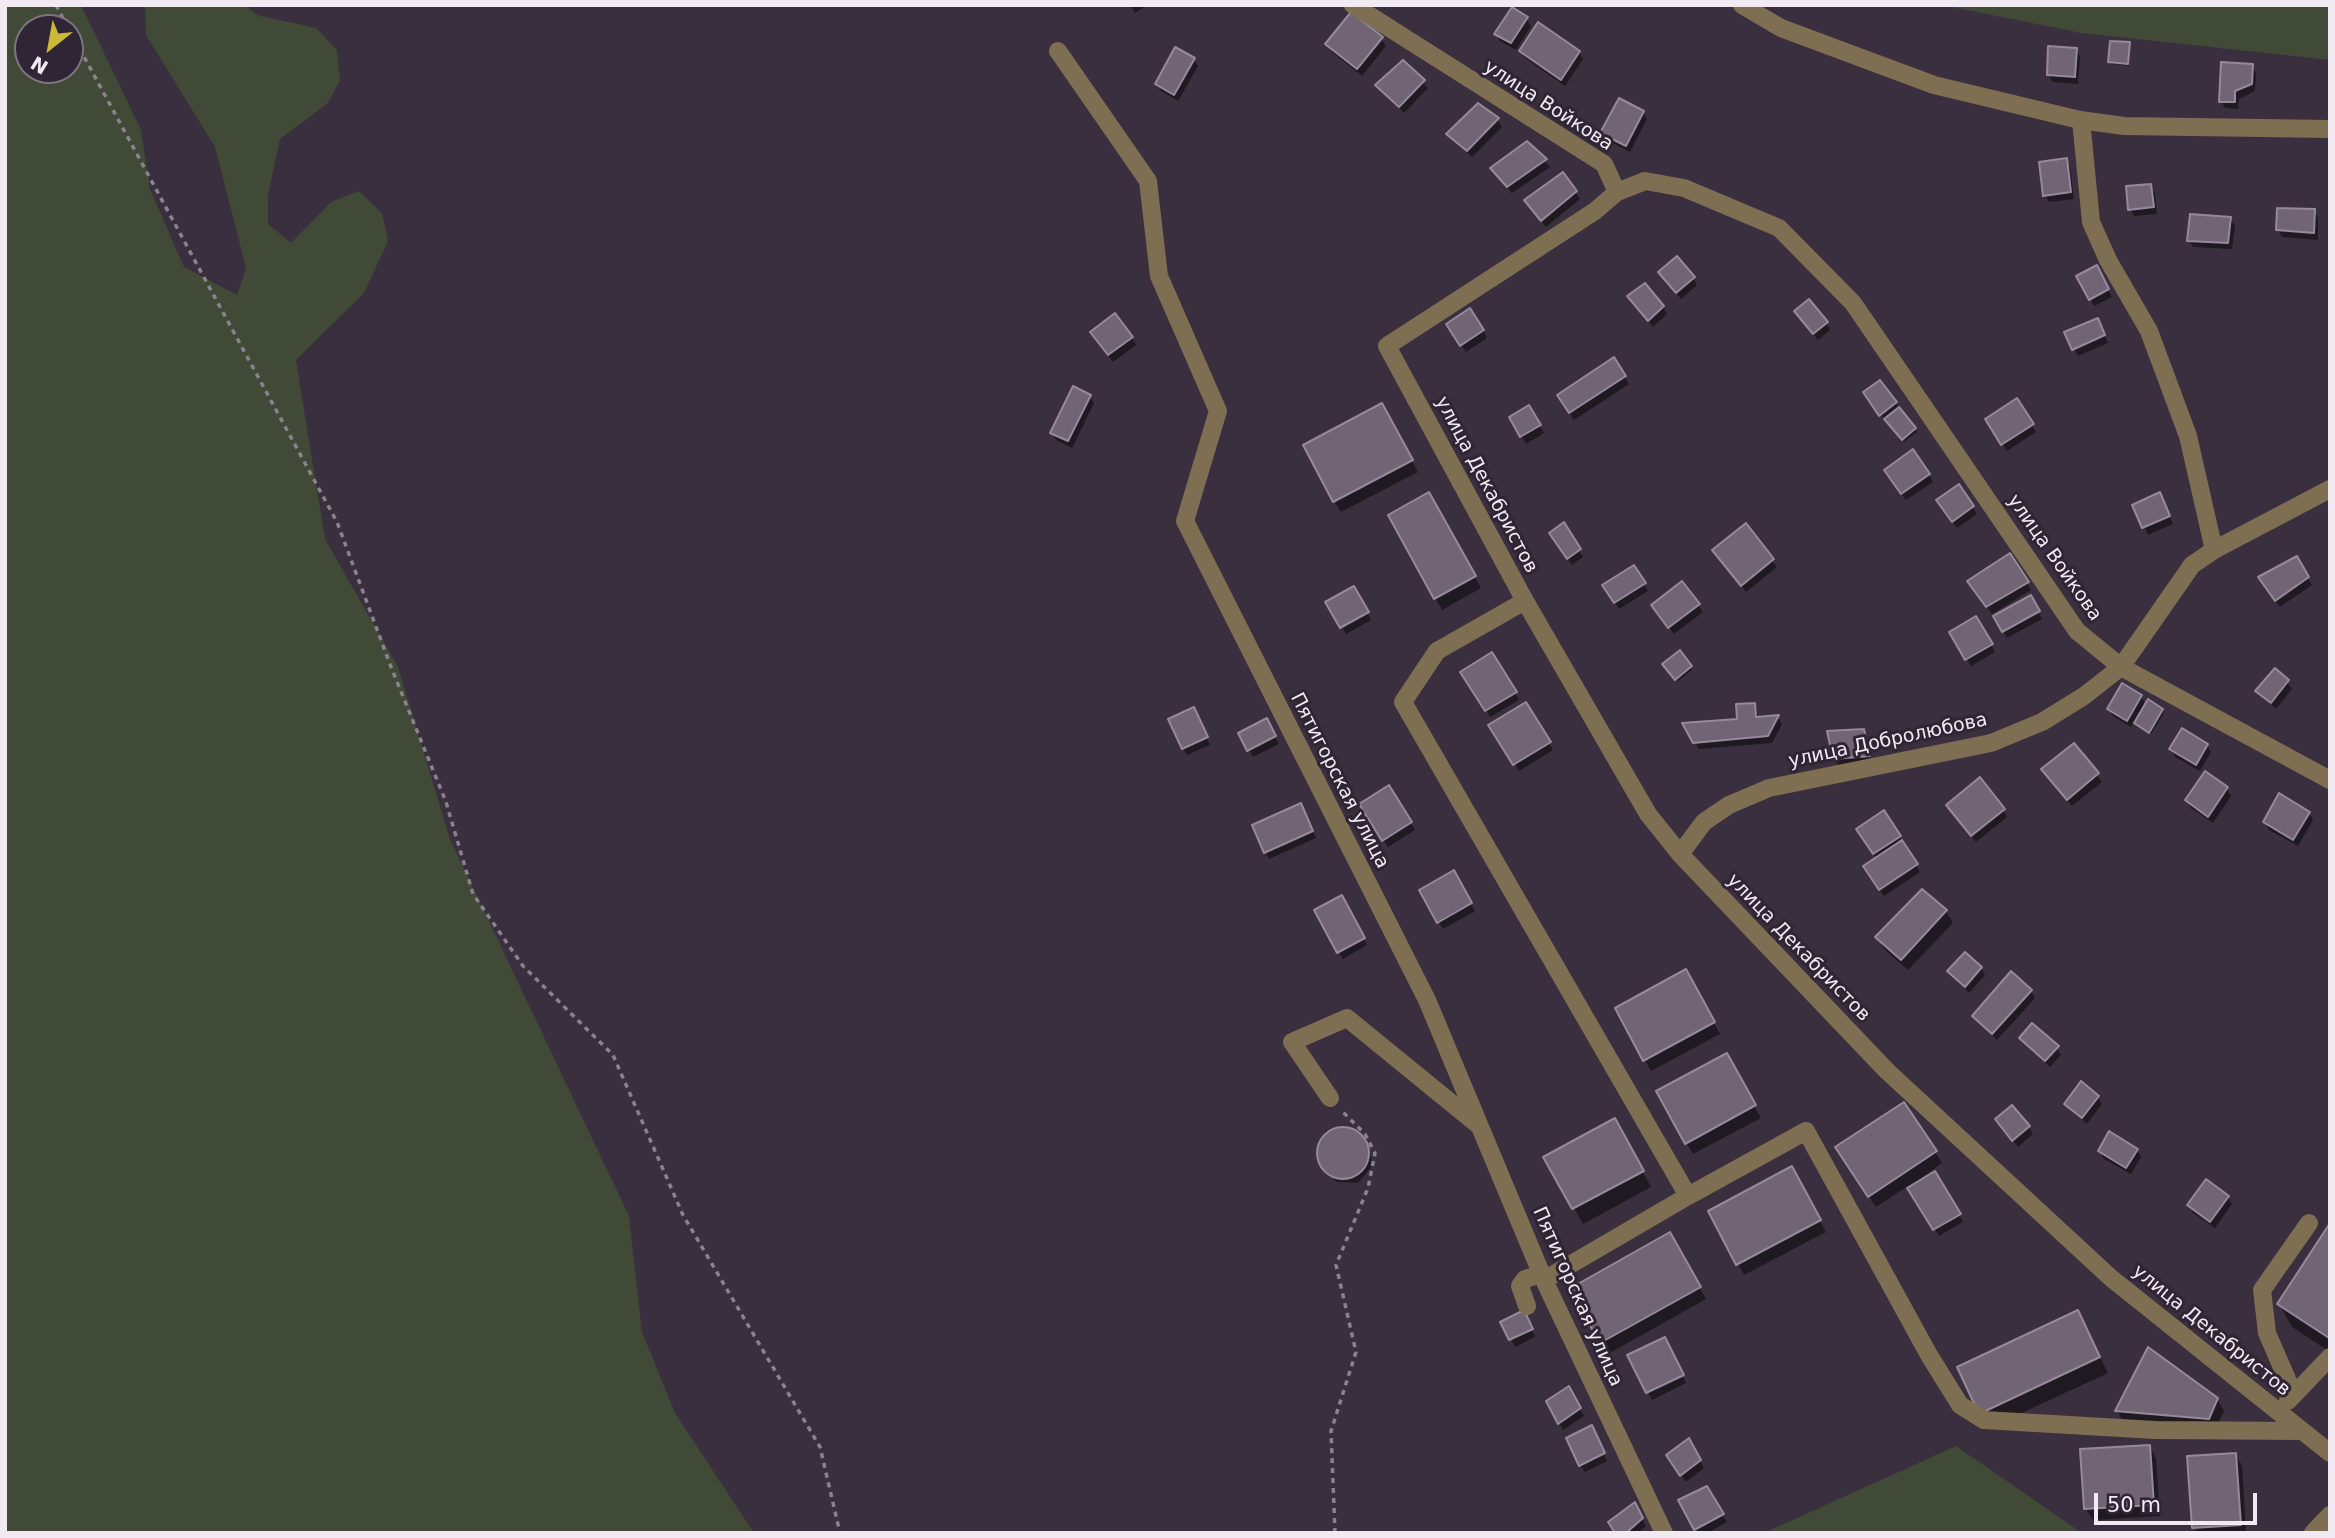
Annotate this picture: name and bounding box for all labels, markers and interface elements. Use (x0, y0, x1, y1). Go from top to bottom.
north arrow (14, 14, 84, 84)
text: N (27, 52, 52, 79)
street label: улица Войкова (1479, 56, 1617, 156)
street label: улица Декабристов (1430, 393, 1542, 577)
street label: улица Войкова (2002, 490, 2106, 626)
street label: Пятигорская улица (1285, 689, 1393, 873)
street label: улица Добролюбова (1787, 709, 1989, 773)
street label: улица Декабристов (1722, 869, 1874, 1027)
street label: Пятигорская улица (1527, 1204, 1627, 1390)
street label: улица Декабристов (2127, 1260, 2295, 1402)
scale bar (2097, 1478, 2260, 1522)
text: 50 m (2107, 1493, 2161, 1517)

